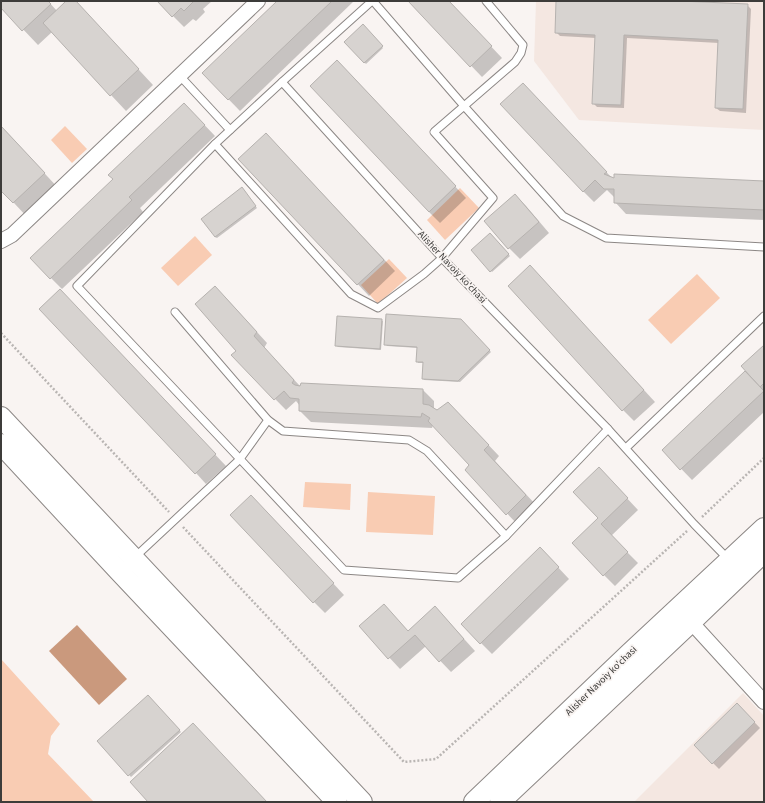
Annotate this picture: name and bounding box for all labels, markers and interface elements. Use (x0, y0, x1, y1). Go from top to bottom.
street label: Alisher Navoiy ko'chasi (414, 227, 490, 307)
street label: Alisher Navoiy ko'chasi (562, 643, 640, 719)

